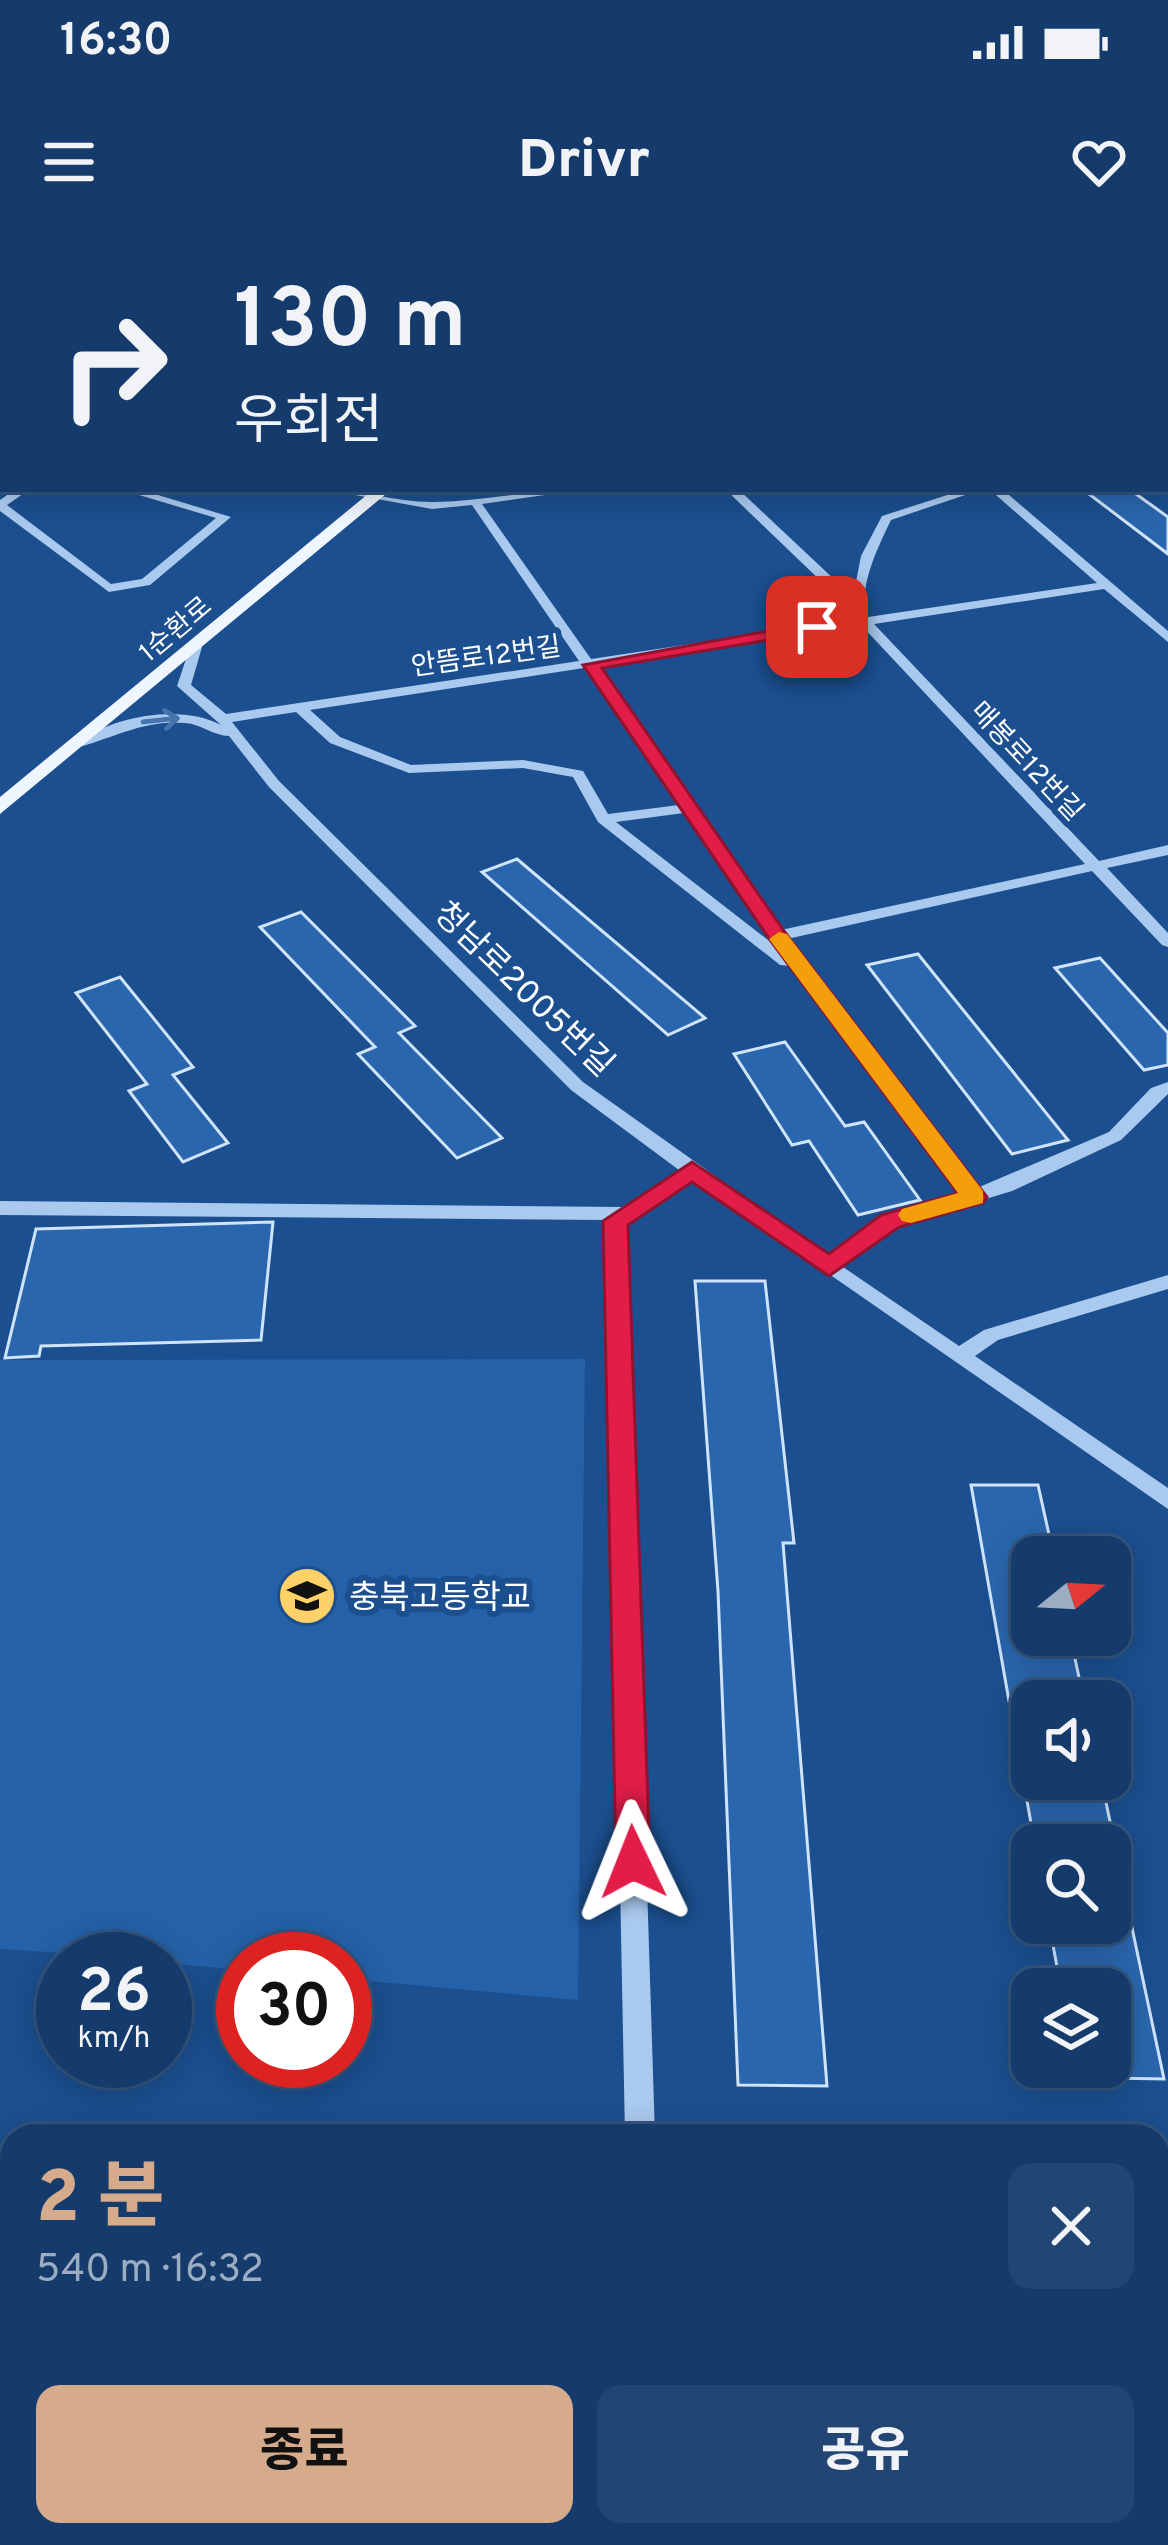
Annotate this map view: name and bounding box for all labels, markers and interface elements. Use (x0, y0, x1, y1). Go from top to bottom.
text: 16:30 (60, 14, 172, 71)
text: Drivr (518, 128, 650, 197)
icon: menu (36, 129, 102, 195)
icon: heart (1066, 129, 1132, 195)
text: 130 m (234, 271, 466, 377)
icon: right (36, 288, 192, 444)
text: 우회전 (234, 390, 383, 459)
pin (766, 576, 868, 678)
street label: 1순환로 (133, 590, 220, 671)
icon: arrive (784, 594, 850, 660)
street label: 안뜸로12번길 (409, 631, 563, 685)
street label: 매봉로12번길 (962, 696, 1089, 829)
one-way arrow (140, 708, 179, 730)
street label: 청남로2005번길 (423, 894, 621, 1087)
north arrow (1011, 1536, 1131, 1656)
map controls (1011, 1536, 1131, 2088)
school or university icon: 충북고등학교 (276, 1565, 338, 1627)
place label: 충북고등학교 (349, 1579, 531, 1621)
button: sound (1011, 1680, 1131, 1800)
position arrow (570, 1799, 696, 1925)
button: search (1011, 1824, 1131, 1944)
speed limit sign: 30 (216, 1932, 372, 2088)
text: 26 (77, 1957, 151, 2033)
button: layers (1011, 1968, 1131, 2088)
text: km/h (78, 2021, 150, 2058)
text: 2 분 (36, 2156, 165, 2248)
button: close (1008, 2163, 1134, 2289)
text: 540 m · 16:32 (36, 2247, 264, 2296)
button: 종료 (36, 2385, 573, 2523)
button: 공유 (597, 2385, 1134, 2523)

